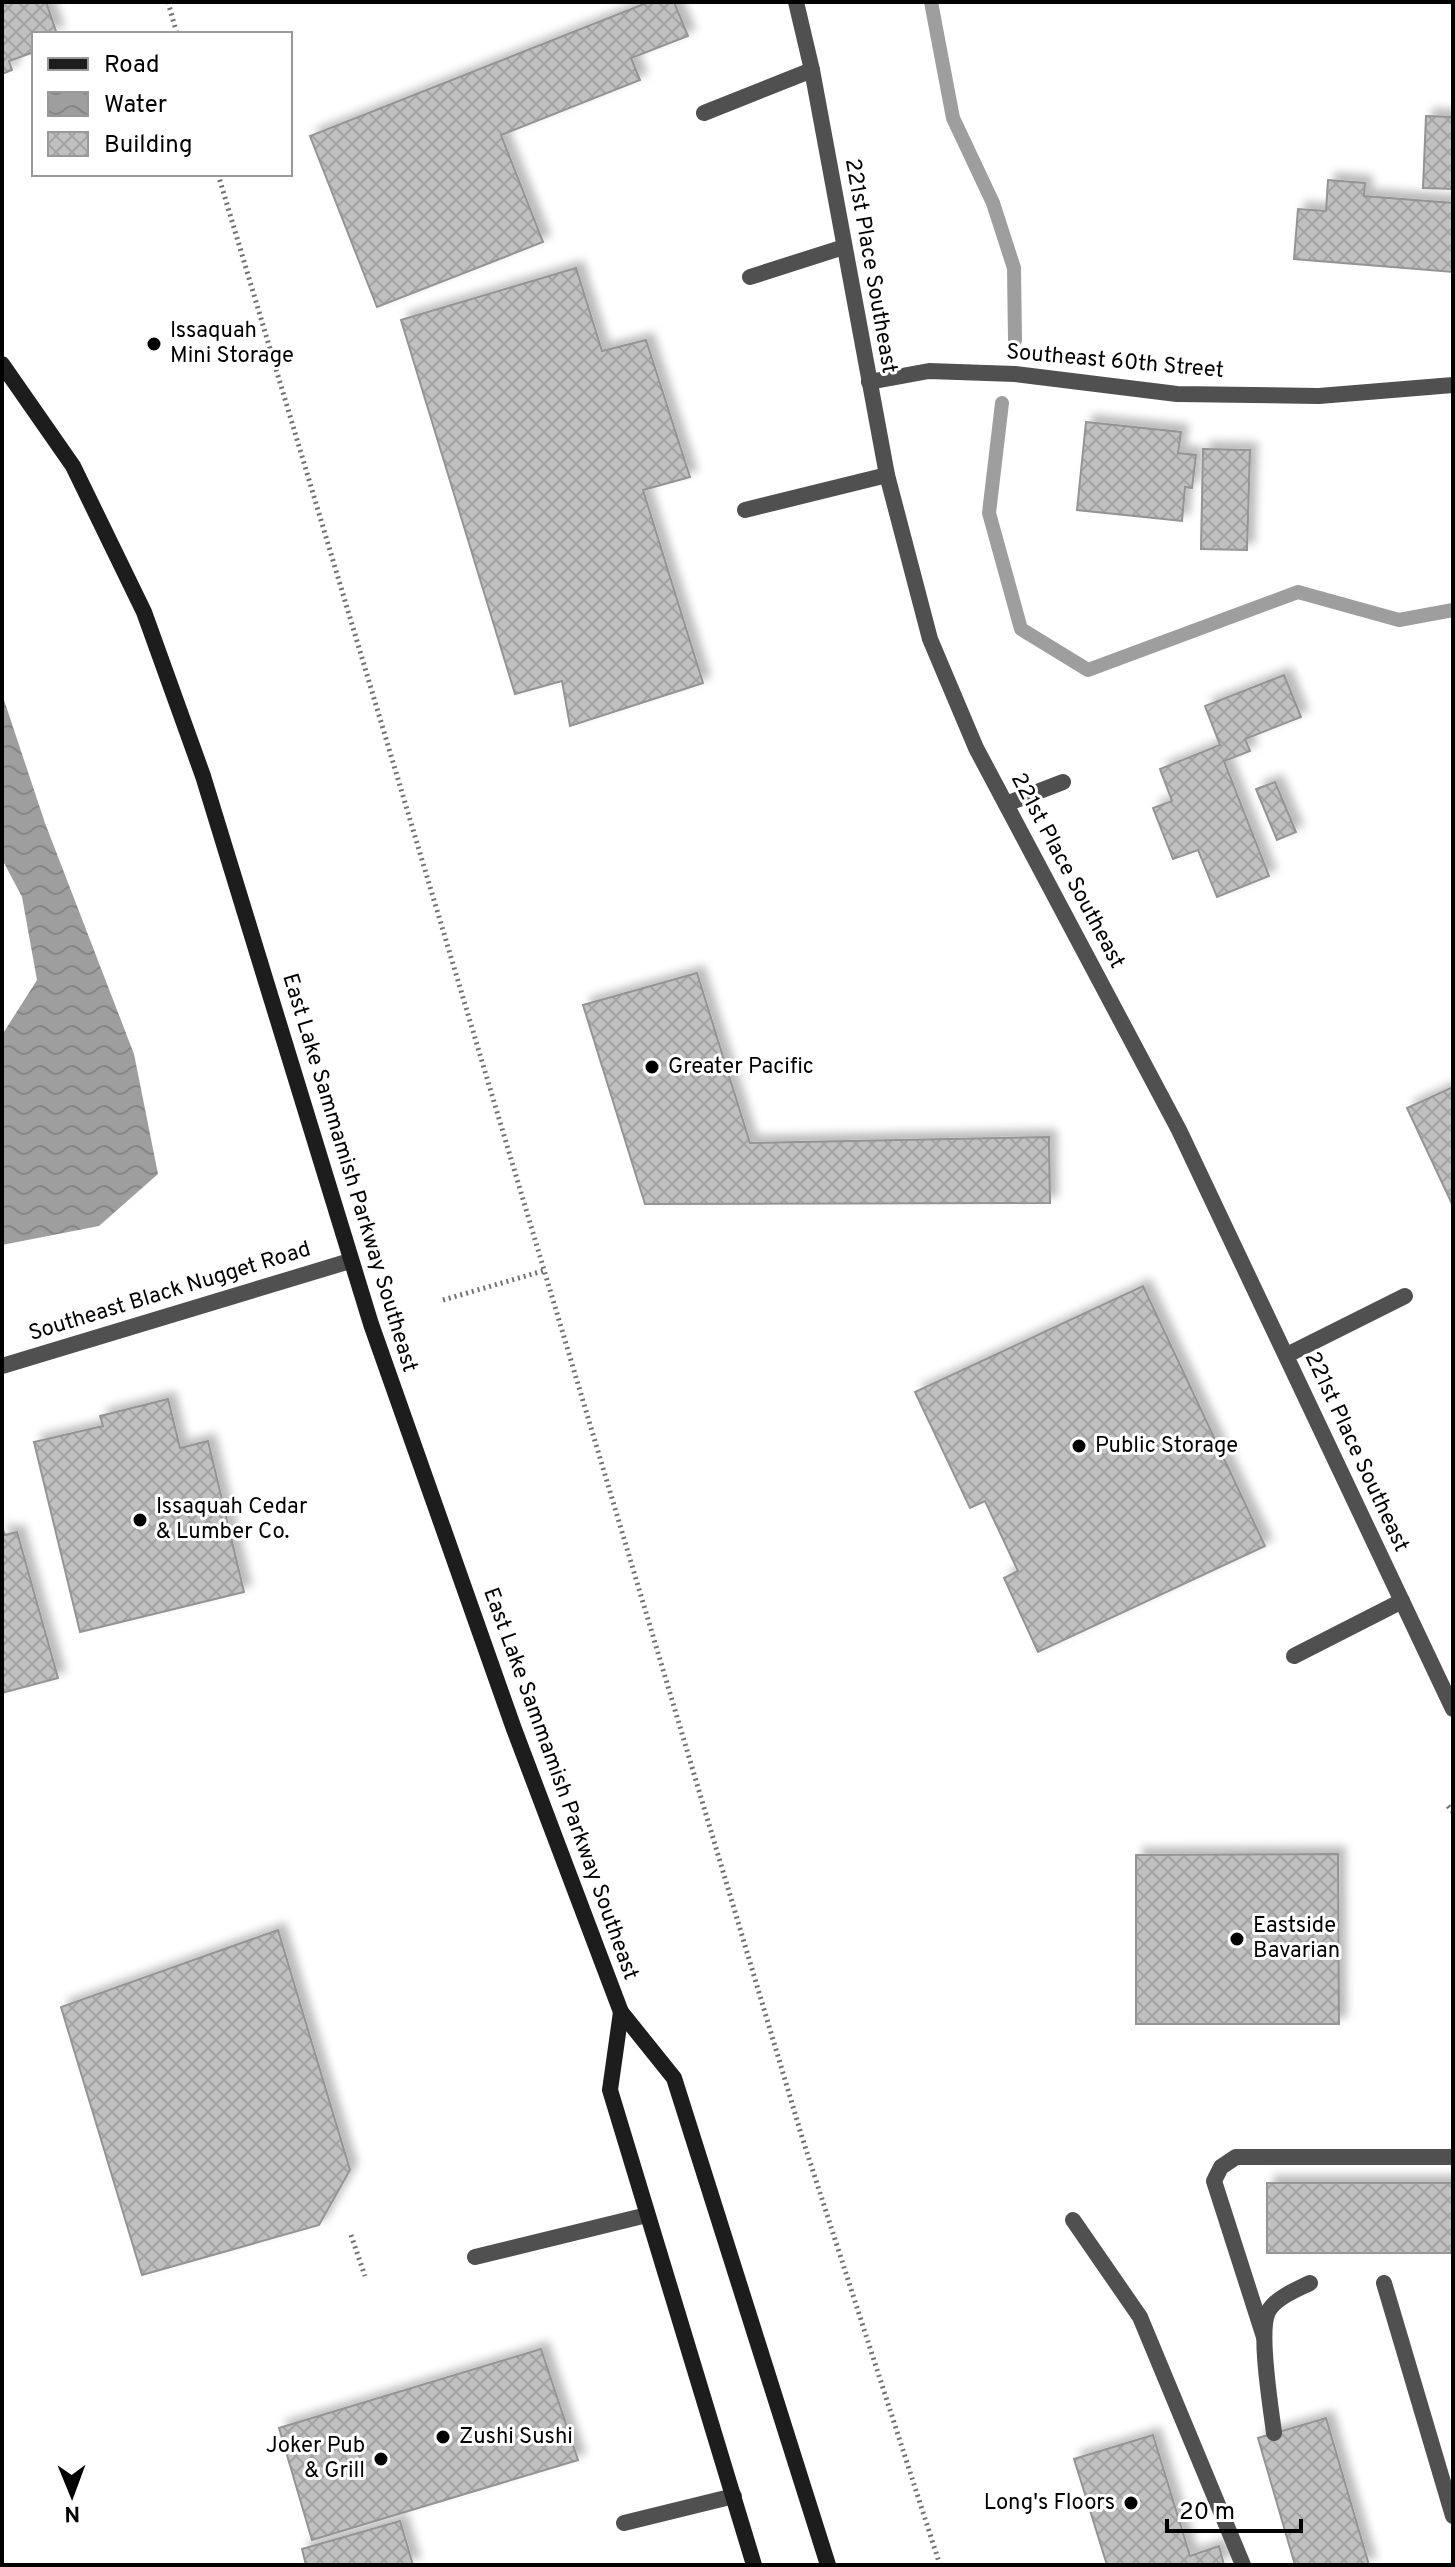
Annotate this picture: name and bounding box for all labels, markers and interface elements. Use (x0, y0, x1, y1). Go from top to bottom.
legend (32, 32, 292, 176)
text: Road (104, 51, 160, 81)
text: Water (104, 91, 167, 121)
text: Building (104, 131, 193, 161)
street label: 221st Place Southeast (838, 156, 902, 376)
place label: Issaquah Mini Storage (170, 318, 294, 370)
marker: Issaquah Mini Storage (145, 335, 163, 353)
street label: Southeast 60th Street (1005, 339, 1225, 385)
street label: 221st Place Southeast (1004, 769, 1130, 973)
street label: East Lake Sammamish Parkway Southeast (275, 970, 423, 1376)
place label: Greater Pacific (668, 1054, 814, 1081)
marker: Greater Pacific (643, 1058, 661, 1076)
street label: Southeast Black Nugget Road (26, 1236, 314, 1348)
street label: 221st Place Southeast (1298, 1348, 1414, 1556)
place label: Public Storage (1095, 1433, 1238, 1460)
marker: Public Storage (1070, 1437, 1088, 1455)
place label: Issaquah Cedar & Lumber Co. (156, 1494, 308, 1546)
marker: Issaquah Cedar & Lumber Co. (131, 1511, 149, 1529)
street label: East Lake Sammamish Parkway Southeast (476, 1584, 644, 1984)
place label: Eastside Bavarian (1253, 1913, 1340, 1965)
marker: Eastside Bavarian (1228, 1930, 1246, 1948)
place label: Zushi Sushi (459, 2424, 573, 2451)
marker: Zushi Sushi (434, 2428, 452, 2446)
place label: Joker Pub & Grill (266, 2433, 365, 2485)
marker: Joker Pub & Grill (372, 2450, 390, 2468)
north arrow (32, 2455, 112, 2535)
scale bar (1167, 2483, 1301, 2533)
place label: Long's Floors (984, 2490, 1115, 2517)
marker: Long's Floors (1122, 2494, 1140, 2512)
text: 20 m (1179, 2498, 1235, 2528)
text: N (64, 2499, 80, 2526)

